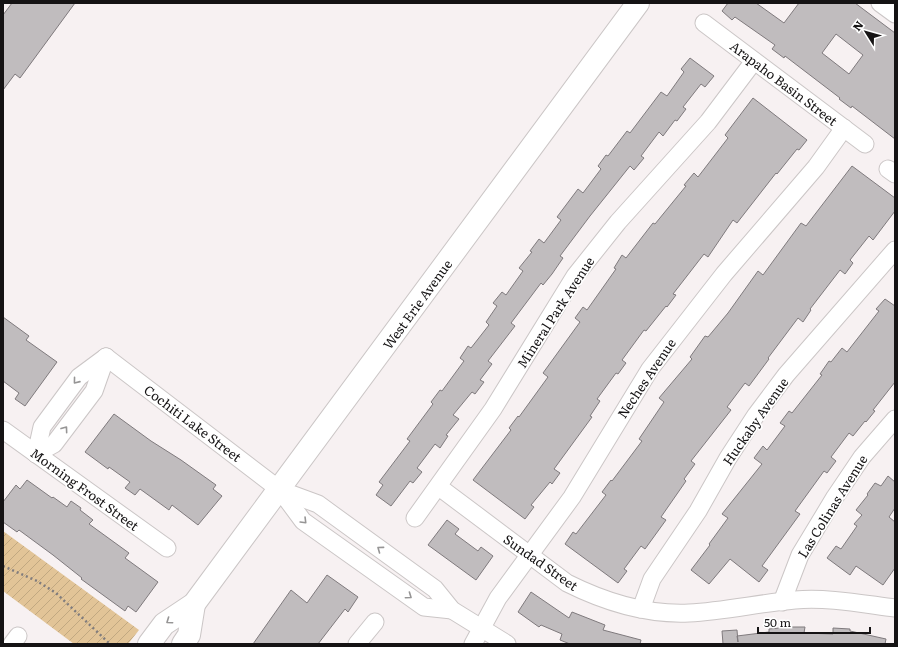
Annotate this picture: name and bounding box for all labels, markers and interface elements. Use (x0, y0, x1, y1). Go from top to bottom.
north arrow (846, 12, 886, 52)
text: N (848, 17, 866, 34)
street label: Arapaho Basin Street (726, 36, 842, 130)
street label: Mineral Park Avenue (512, 252, 598, 371)
street label: West Erie Avenue (378, 255, 456, 353)
street label: Neches Avenue (612, 334, 680, 422)
street label: Huckaby Avenue (718, 373, 793, 469)
one-way arrow (74, 377, 81, 384)
street label: Cochiti Lake Street (140, 380, 246, 466)
one-way arrow (60, 427, 67, 434)
street label: Morning Frost Street (27, 443, 144, 535)
street label: Las Colinas Avenue (793, 451, 872, 561)
one-way arrow (299, 516, 307, 523)
street label: Sundad Street (500, 529, 583, 595)
one-way arrow (377, 546, 384, 554)
one-way arrow (405, 591, 412, 599)
scale bar (758, 609, 870, 635)
text: 50 m (764, 613, 791, 631)
one-way arrow (166, 616, 173, 623)

